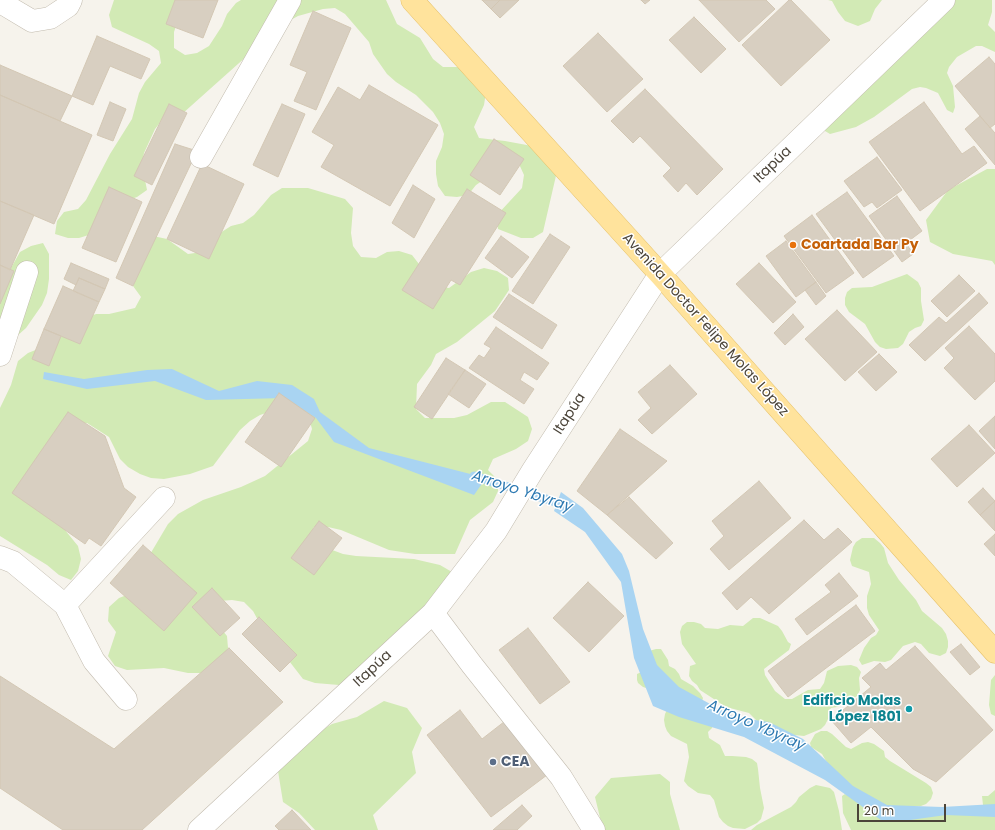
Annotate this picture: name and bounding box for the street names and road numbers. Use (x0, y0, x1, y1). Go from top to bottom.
street label: Itapúa (751, 143, 795, 187)
street label: Avenida Doctor Felipe Molas López (618, 230, 792, 420)
street label: Itapúa (550, 390, 590, 438)
street label: Itapúa (350, 647, 396, 691)

